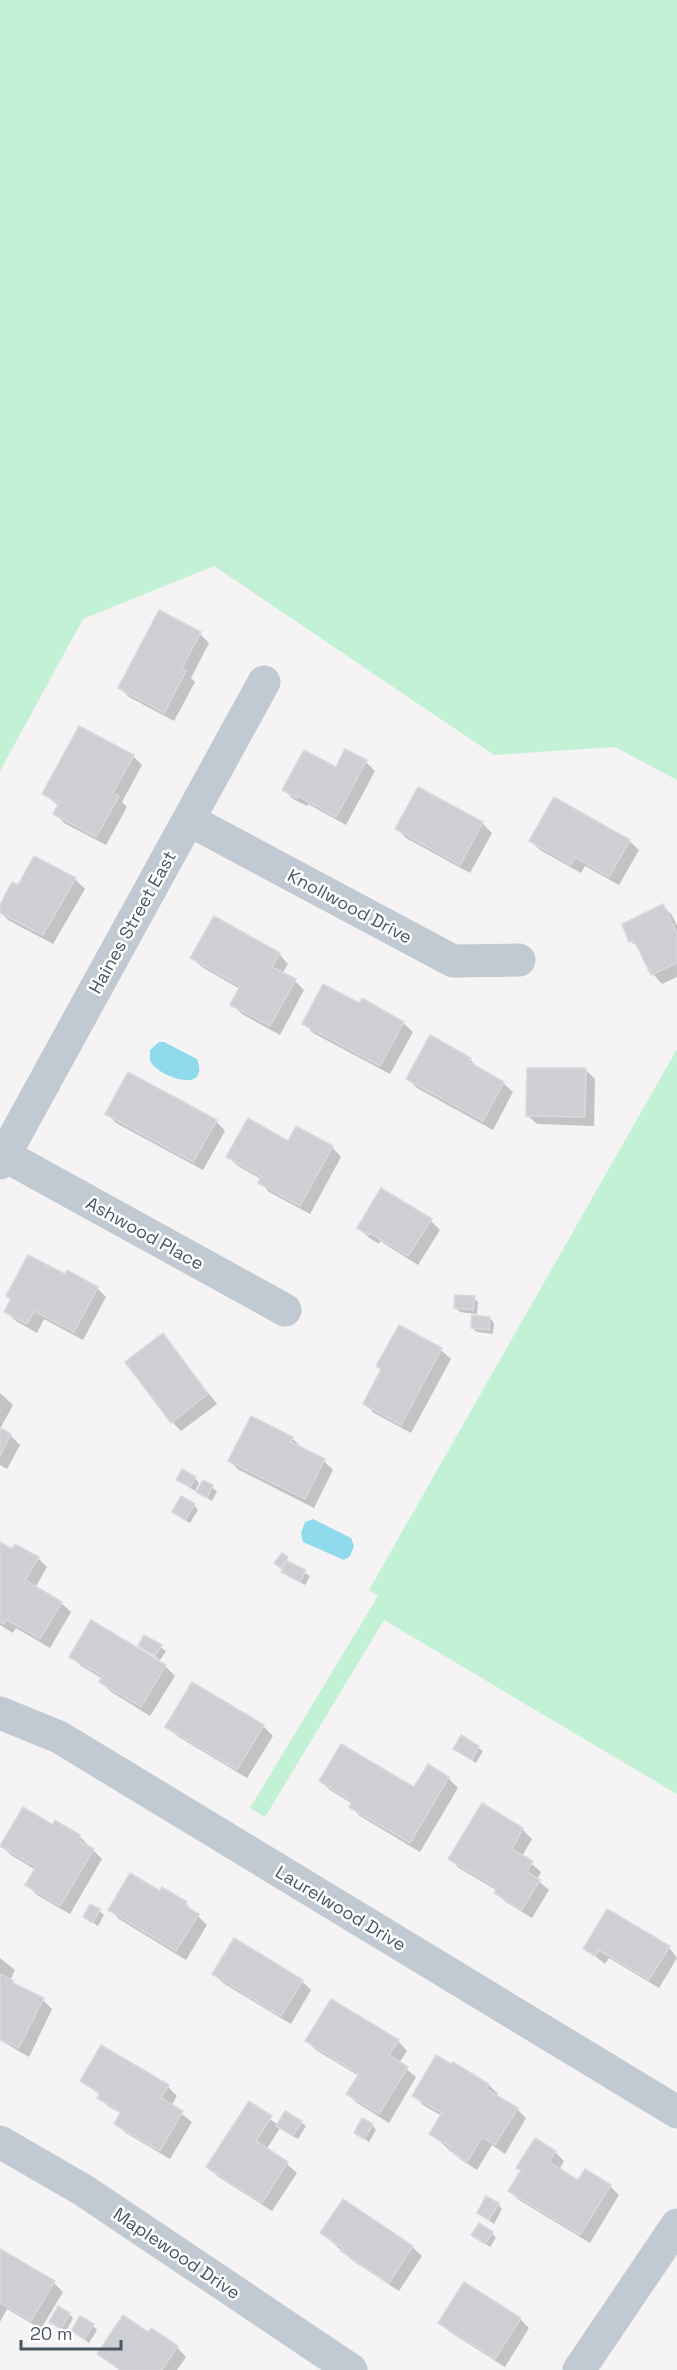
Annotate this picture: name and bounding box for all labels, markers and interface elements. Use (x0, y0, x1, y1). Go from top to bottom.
street label: Haines Street East (83, 846, 181, 998)
street label: Knollwood Drive (284, 864, 416, 948)
street label: Ashwood Place (82, 1191, 208, 1275)
street label: Laurelwood Drive (272, 1860, 410, 1956)
street label: Maplewood Drive (109, 2202, 245, 2304)
scale bar (21, 2313, 122, 2351)
text: 20 m (30, 2322, 73, 2345)

